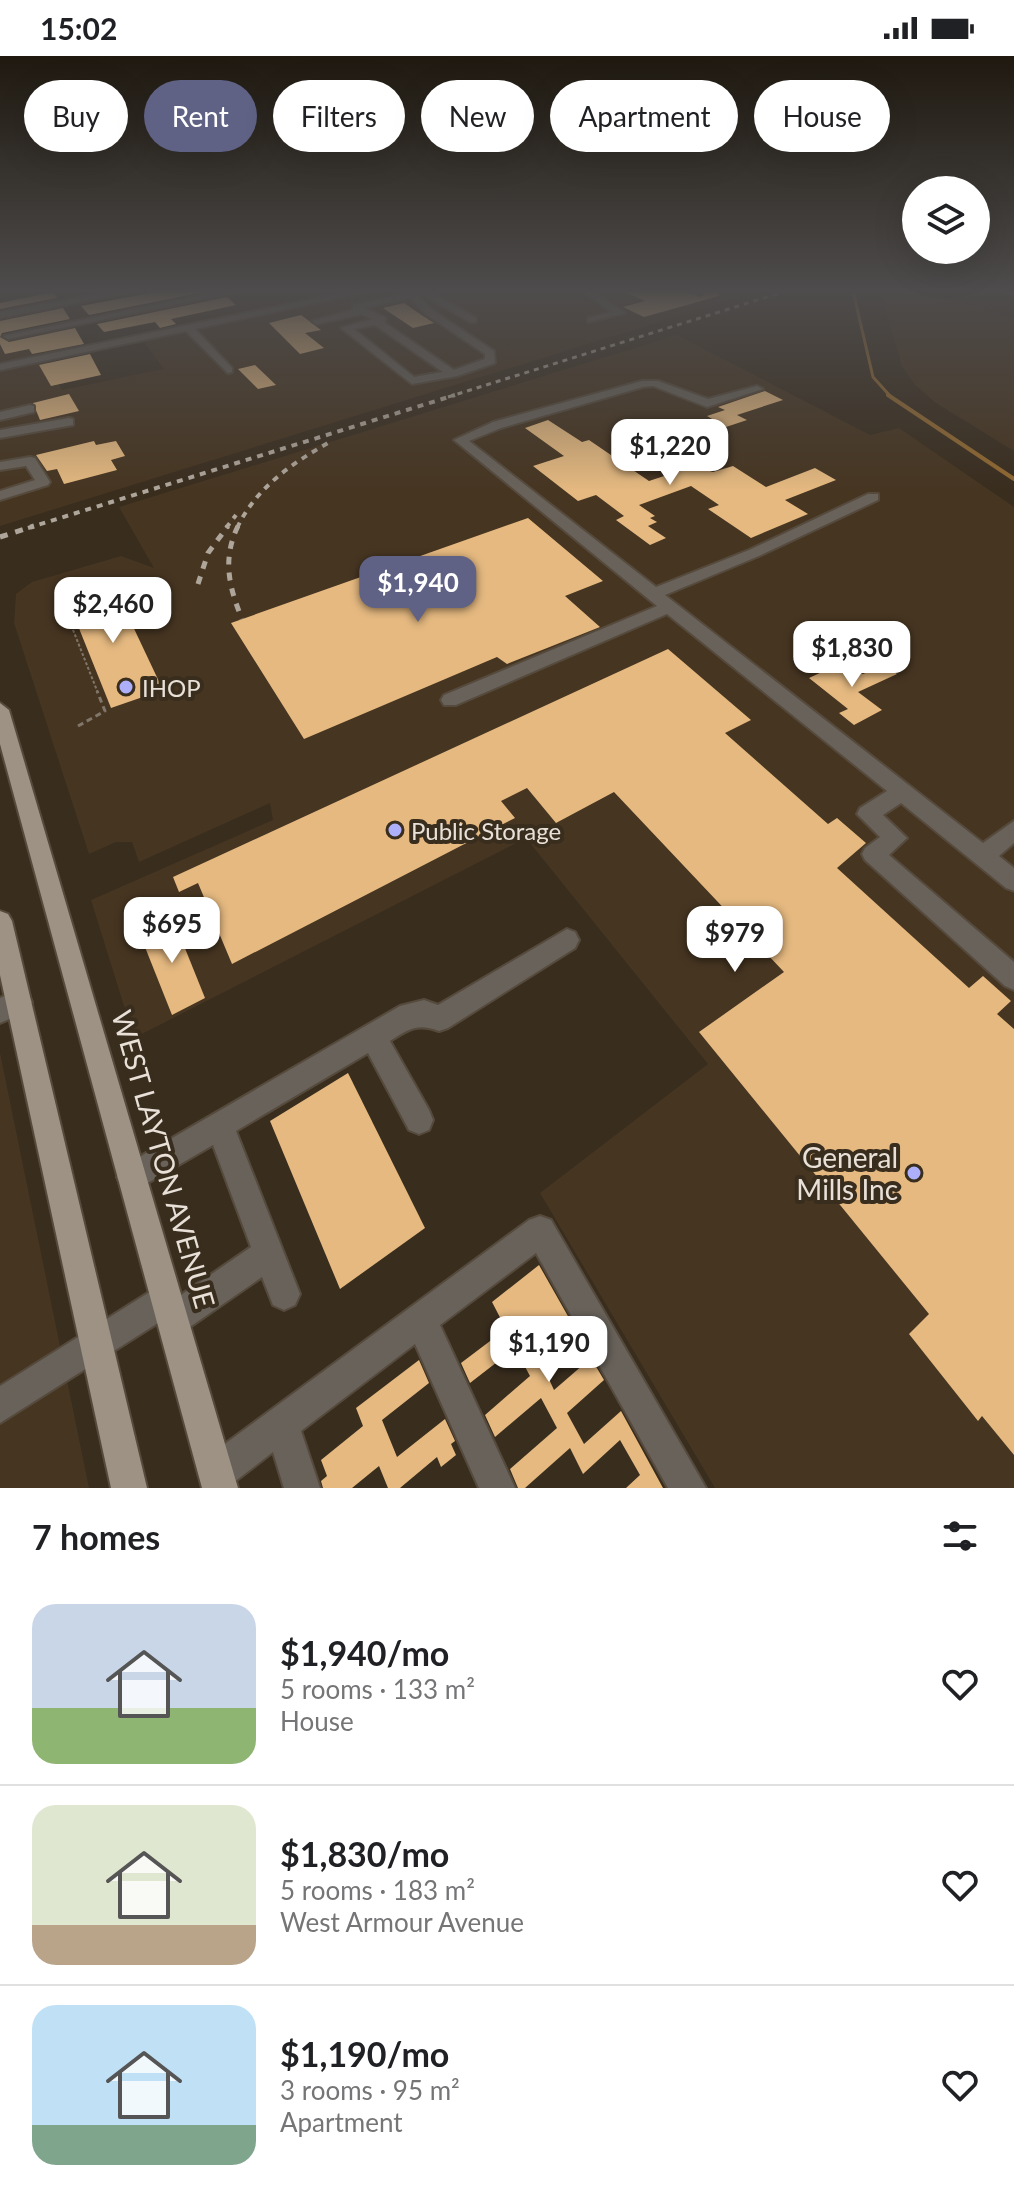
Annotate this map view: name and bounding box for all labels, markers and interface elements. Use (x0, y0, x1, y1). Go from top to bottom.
text: 15:02 (40, 10, 117, 46)
chip: Buy (24, 80, 128, 152)
chip: Rent (144, 80, 257, 152)
chip: Filters (273, 80, 405, 152)
chip: New (421, 80, 534, 152)
chip: Apartment (550, 80, 738, 152)
chip: House (754, 80, 890, 152)
map controls (902, 176, 990, 264)
button: layers (902, 176, 990, 264)
pin: $1,220 (605, 419, 735, 487)
text: $1,220 (629, 429, 711, 461)
pin: $1,940 (353, 556, 483, 624)
text: $1,940 (377, 566, 459, 598)
pin: $2,460 (48, 577, 178, 645)
text: $2,460 (72, 587, 154, 619)
pin: $1,830 (787, 621, 917, 689)
text: $1,830 (811, 631, 893, 663)
place label: IHOP (142, 673, 201, 702)
marker: IHOP (117, 678, 135, 696)
place label: Public Storage (411, 816, 561, 845)
marker: Public Storage (386, 821, 404, 839)
pin: $695 (125, 897, 219, 965)
pin: $979 (688, 906, 782, 974)
text: $695 (142, 907, 202, 939)
text: $979 (705, 916, 765, 948)
street label: WEST LAYTON AVENUE (105, 1006, 223, 1312)
place label: General Mills Inc (796, 1140, 898, 1206)
marker: General Mills Inc (905, 1164, 923, 1182)
pin: $1,190 (484, 1316, 614, 1384)
text: $1,190 (508, 1326, 590, 1358)
icon: filters (938, 1514, 982, 1558)
text: 7 homes (32, 1516, 160, 1557)
text: $1,940/mo (280, 1632, 449, 1673)
icon: home (96, 1636, 192, 1732)
icon: heart (938, 1662, 982, 1706)
text: 5 rooms · 133 m² (280, 1673, 475, 1705)
text: House (280, 1705, 354, 1737)
text: $1,830/mo (280, 1833, 449, 1874)
icon: home (96, 1837, 192, 1933)
icon: heart (938, 1863, 982, 1907)
text: 5 rooms · 183 m² (280, 1874, 475, 1906)
text: West Armour Avenue (280, 1906, 524, 1938)
text: $1,190/mo (280, 2033, 449, 2074)
icon: home (96, 2037, 192, 2133)
icon: heart (938, 2063, 982, 2107)
text: 3 rooms · 95 m² (280, 2074, 460, 2106)
text: Apartment (280, 2106, 403, 2138)

